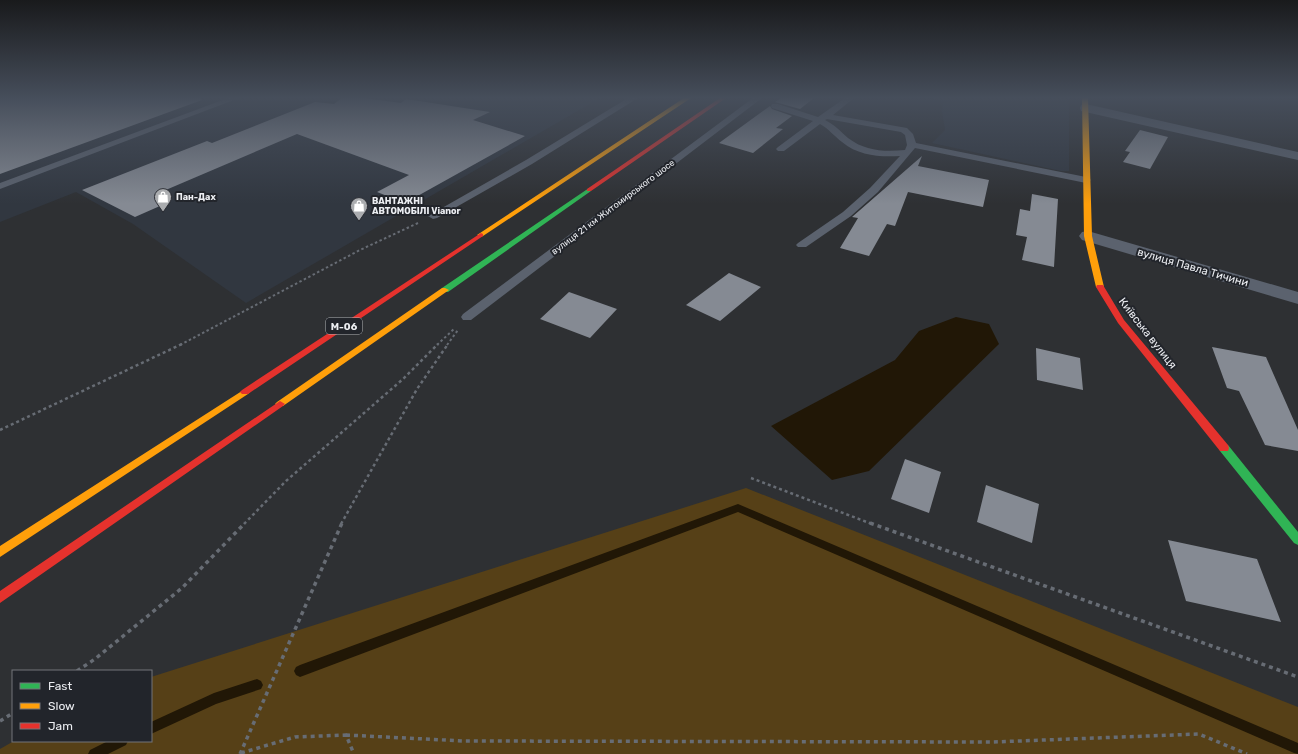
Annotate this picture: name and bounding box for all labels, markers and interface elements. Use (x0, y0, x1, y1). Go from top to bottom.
street label: вулиця 21 км Житомирського шосе (550, 157, 676, 257)
shop icon: Пан-Дах (153, 187, 173, 212)
place label: Пан-Дах (176, 192, 216, 202)
shop icon: ВАНТАЖНІ АВТОМОБІЛІ Vianor (349, 196, 369, 221)
place label: ВАНТАЖНІ АВТОМОБІЛІ Vianor (372, 196, 461, 216)
street label: вулиця Павла Тичини (1136, 245, 1250, 290)
street label: Київська вулиця (1116, 295, 1179, 371)
road number: М-06 (326, 318, 362, 334)
legend (12, 670, 152, 742)
text: Fast (48, 679, 72, 693)
text: Slow (48, 699, 75, 713)
text: Jam (48, 719, 73, 733)

